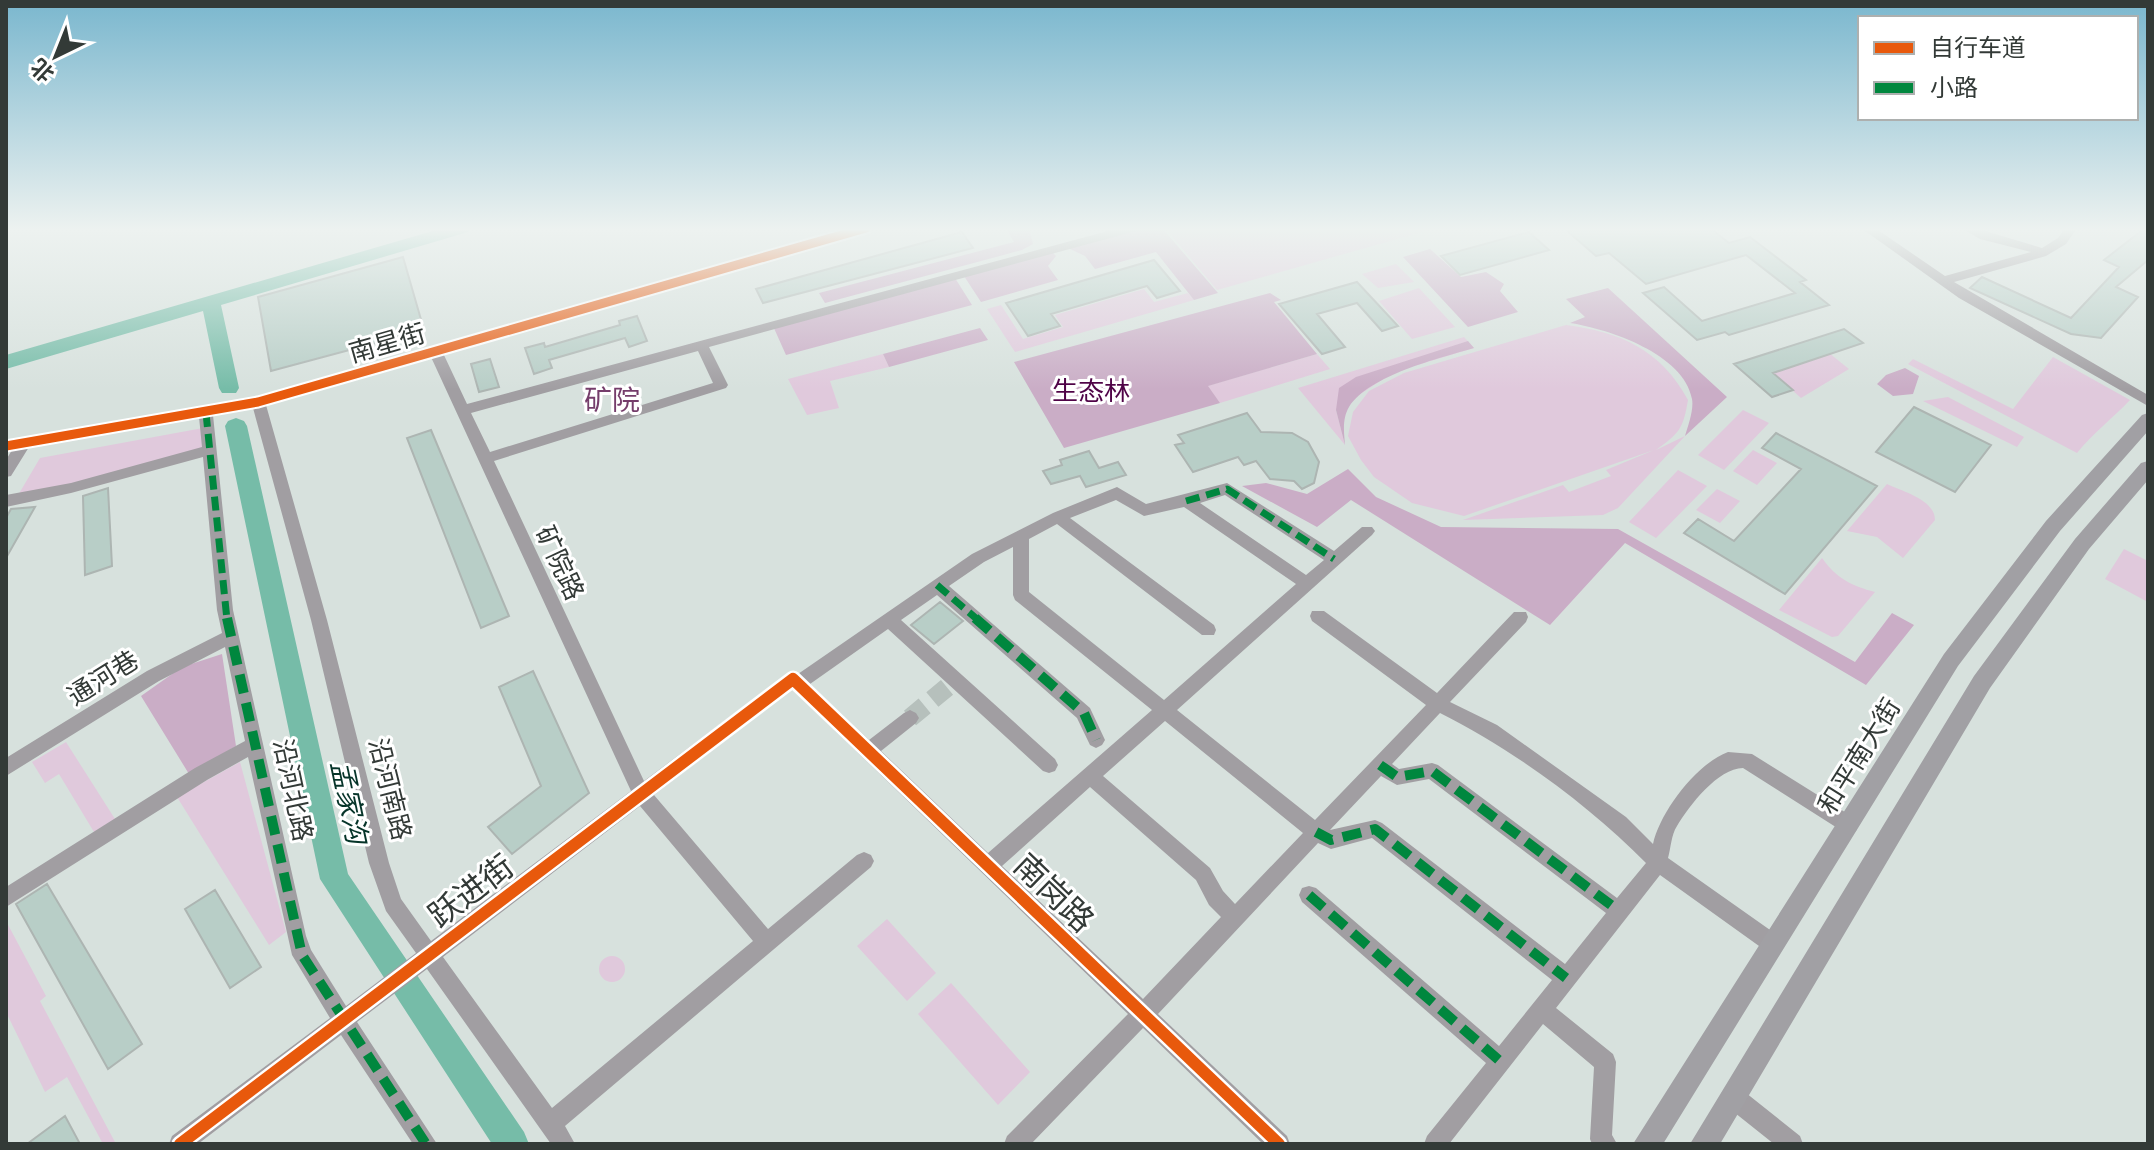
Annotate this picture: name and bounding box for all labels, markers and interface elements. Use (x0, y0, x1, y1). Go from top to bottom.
north arrow (16, 16, 96, 96)
legend (1858, 16, 2138, 120)
text: 自行车道 (1930, 34, 2026, 62)
text: 北 (26, 54, 59, 87)
text: 小路 (1930, 74, 1978, 102)
street label: 南星街 (345, 318, 429, 368)
park label: 生态林 (1052, 376, 1130, 406)
district label: 矿院 (584, 384, 640, 417)
street label: 矿院路 (530, 521, 590, 605)
street label: 通河巷 (62, 645, 144, 711)
street label: 和平南大街 (1812, 693, 1906, 819)
street label: 沿河南路 (363, 735, 417, 843)
street label: 沿河北路 (268, 736, 318, 844)
water label: 孟家沟 (324, 757, 374, 849)
street label: 南岗路 (1006, 846, 1102, 940)
street label: 跃进街 (421, 847, 521, 935)

